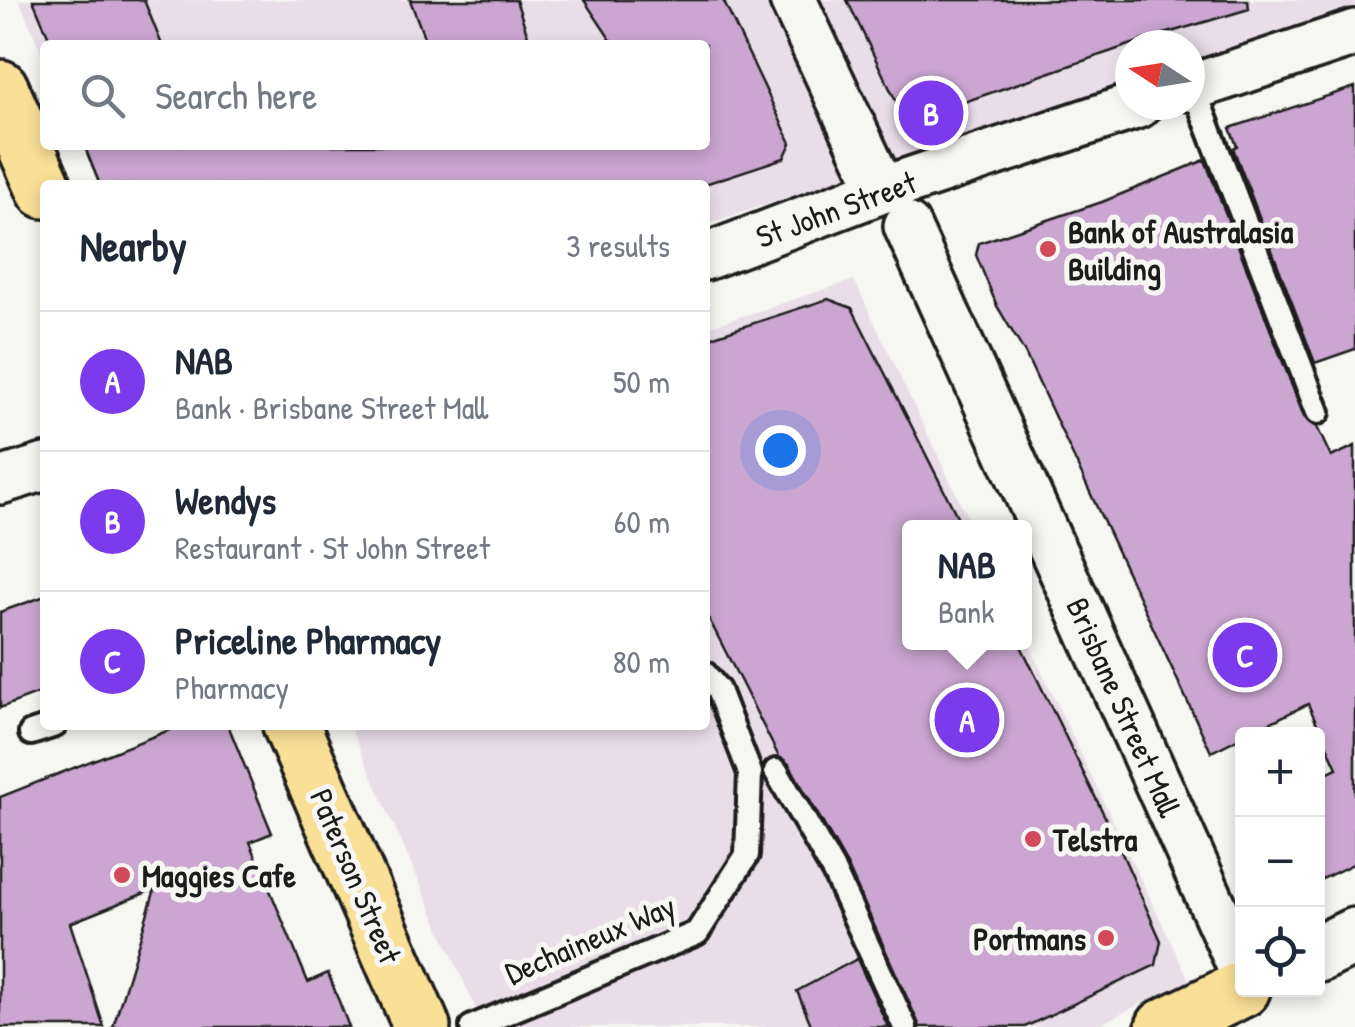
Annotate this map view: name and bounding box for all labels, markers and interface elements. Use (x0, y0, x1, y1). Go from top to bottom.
north arrow (1115, 30, 1205, 120)
search box (40, 40, 710, 150)
icon: search (75, 68, 130, 123)
text: Search here (155, 69, 317, 121)
pin: B (898, 76, 964, 150)
street label: St John Street (750, 160, 923, 258)
place label: Bank of Australasia Building (1068, 210, 1294, 291)
text: Nearby (80, 217, 187, 274)
text: 3 results (566, 224, 670, 267)
marker: Bank of Australasia Building (1037, 238, 1059, 260)
text: NAB (175, 334, 233, 386)
text: A (105, 360, 120, 403)
text: 50 m (613, 360, 670, 403)
text: Bank · Brisbane Street Mall (175, 386, 488, 429)
your location (755, 425, 806, 476)
text: Wendys (175, 474, 276, 526)
text: B (104, 500, 121, 543)
text: 60 m (614, 500, 670, 543)
popup (902, 520, 1032, 650)
text: Restaurant · St John Street (175, 526, 490, 569)
text: NAB (938, 538, 996, 590)
text: Bank (938, 590, 995, 633)
street label: Brisbane Street Mall (1056, 591, 1192, 824)
text: Priceline Pharmacy (175, 614, 441, 666)
pin: C (1212, 618, 1278, 692)
text: C (104, 640, 121, 683)
text: 80 m (613, 640, 670, 683)
text: Pharmacy (175, 666, 289, 709)
pin: A (934, 682, 1000, 758)
map controls (1235, 727, 1325, 997)
button: + (1235, 727, 1325, 817)
street label: Paterson Street (300, 782, 412, 971)
button: − (1235, 817, 1325, 907)
place label: Telstra (1052, 818, 1138, 861)
marker: Telstra (1022, 828, 1044, 850)
place label: Maggies Cafe (142, 854, 296, 898)
marker: Maggies Cafe (111, 864, 133, 886)
street label: Dechaineux Way (498, 884, 682, 994)
button: locate (1235, 907, 1325, 997)
place label: Portmans (973, 917, 1086, 960)
marker: Portmans (1095, 927, 1117, 949)

